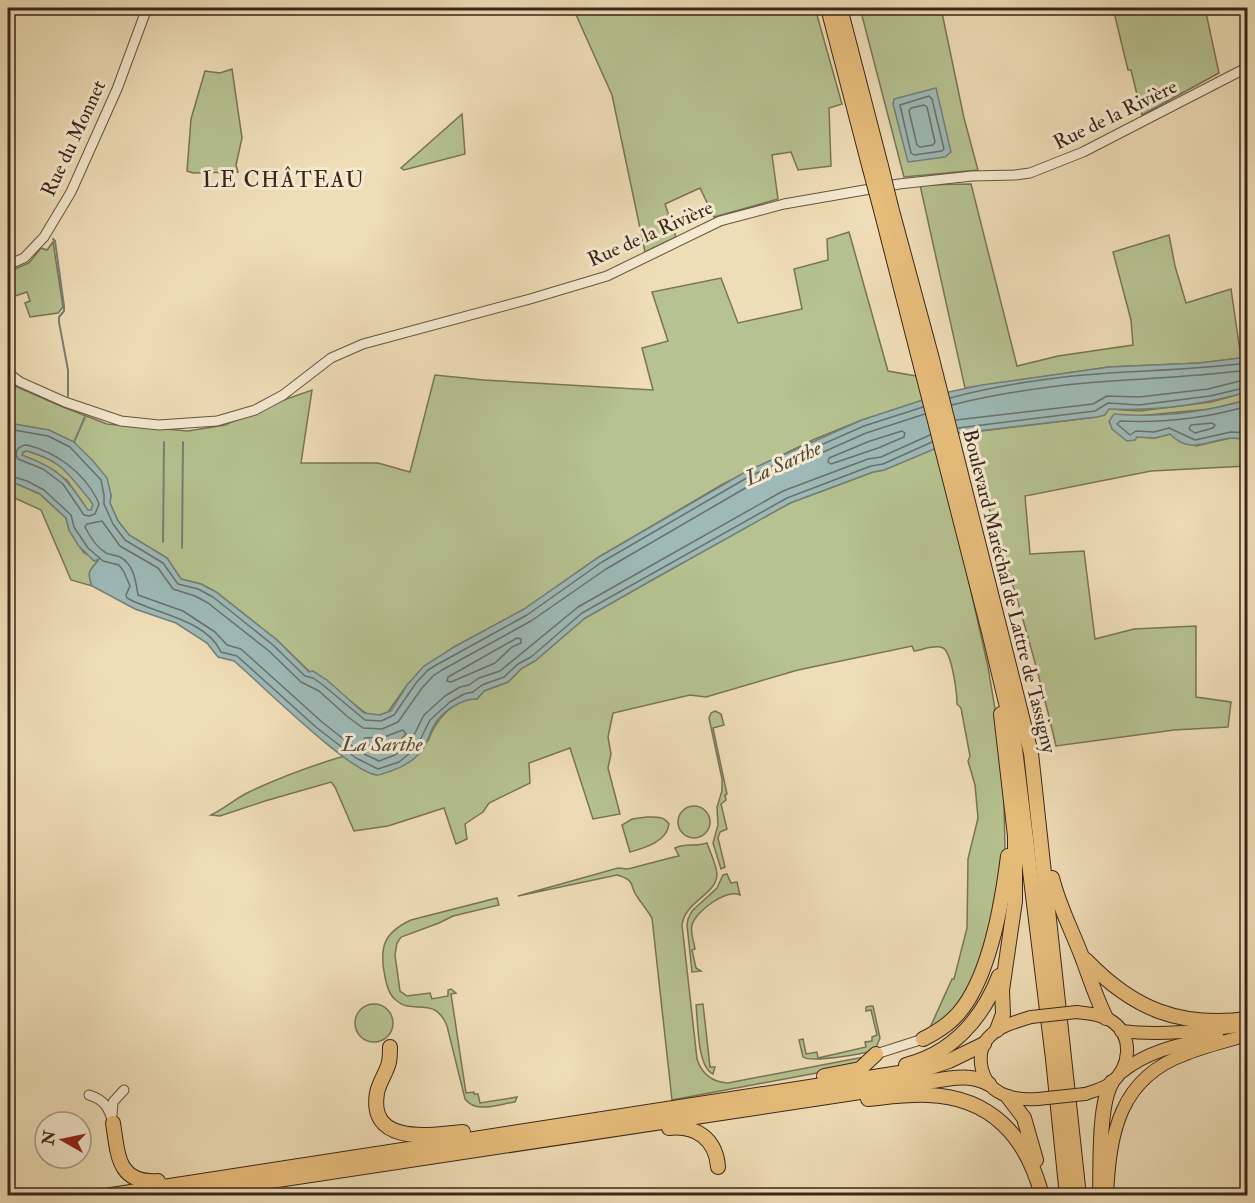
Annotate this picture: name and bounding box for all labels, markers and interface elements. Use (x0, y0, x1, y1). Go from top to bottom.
street label: Rue de la Rivière (1049, 74, 1181, 155)
street label: Rue du Monnet (36, 76, 112, 200)
district label: LE CHÂTEAU (203, 166, 365, 194)
street label: Rue de la Rivière (584, 195, 717, 272)
street label: Boulevard Maréchal de Lattre de Tassigny (957, 427, 1062, 757)
water label: La Sarthe (740, 434, 826, 493)
water label: La Sarthe (341, 731, 423, 758)
north arrow (33, 1110, 93, 1170)
text: N (38, 1129, 60, 1147)

